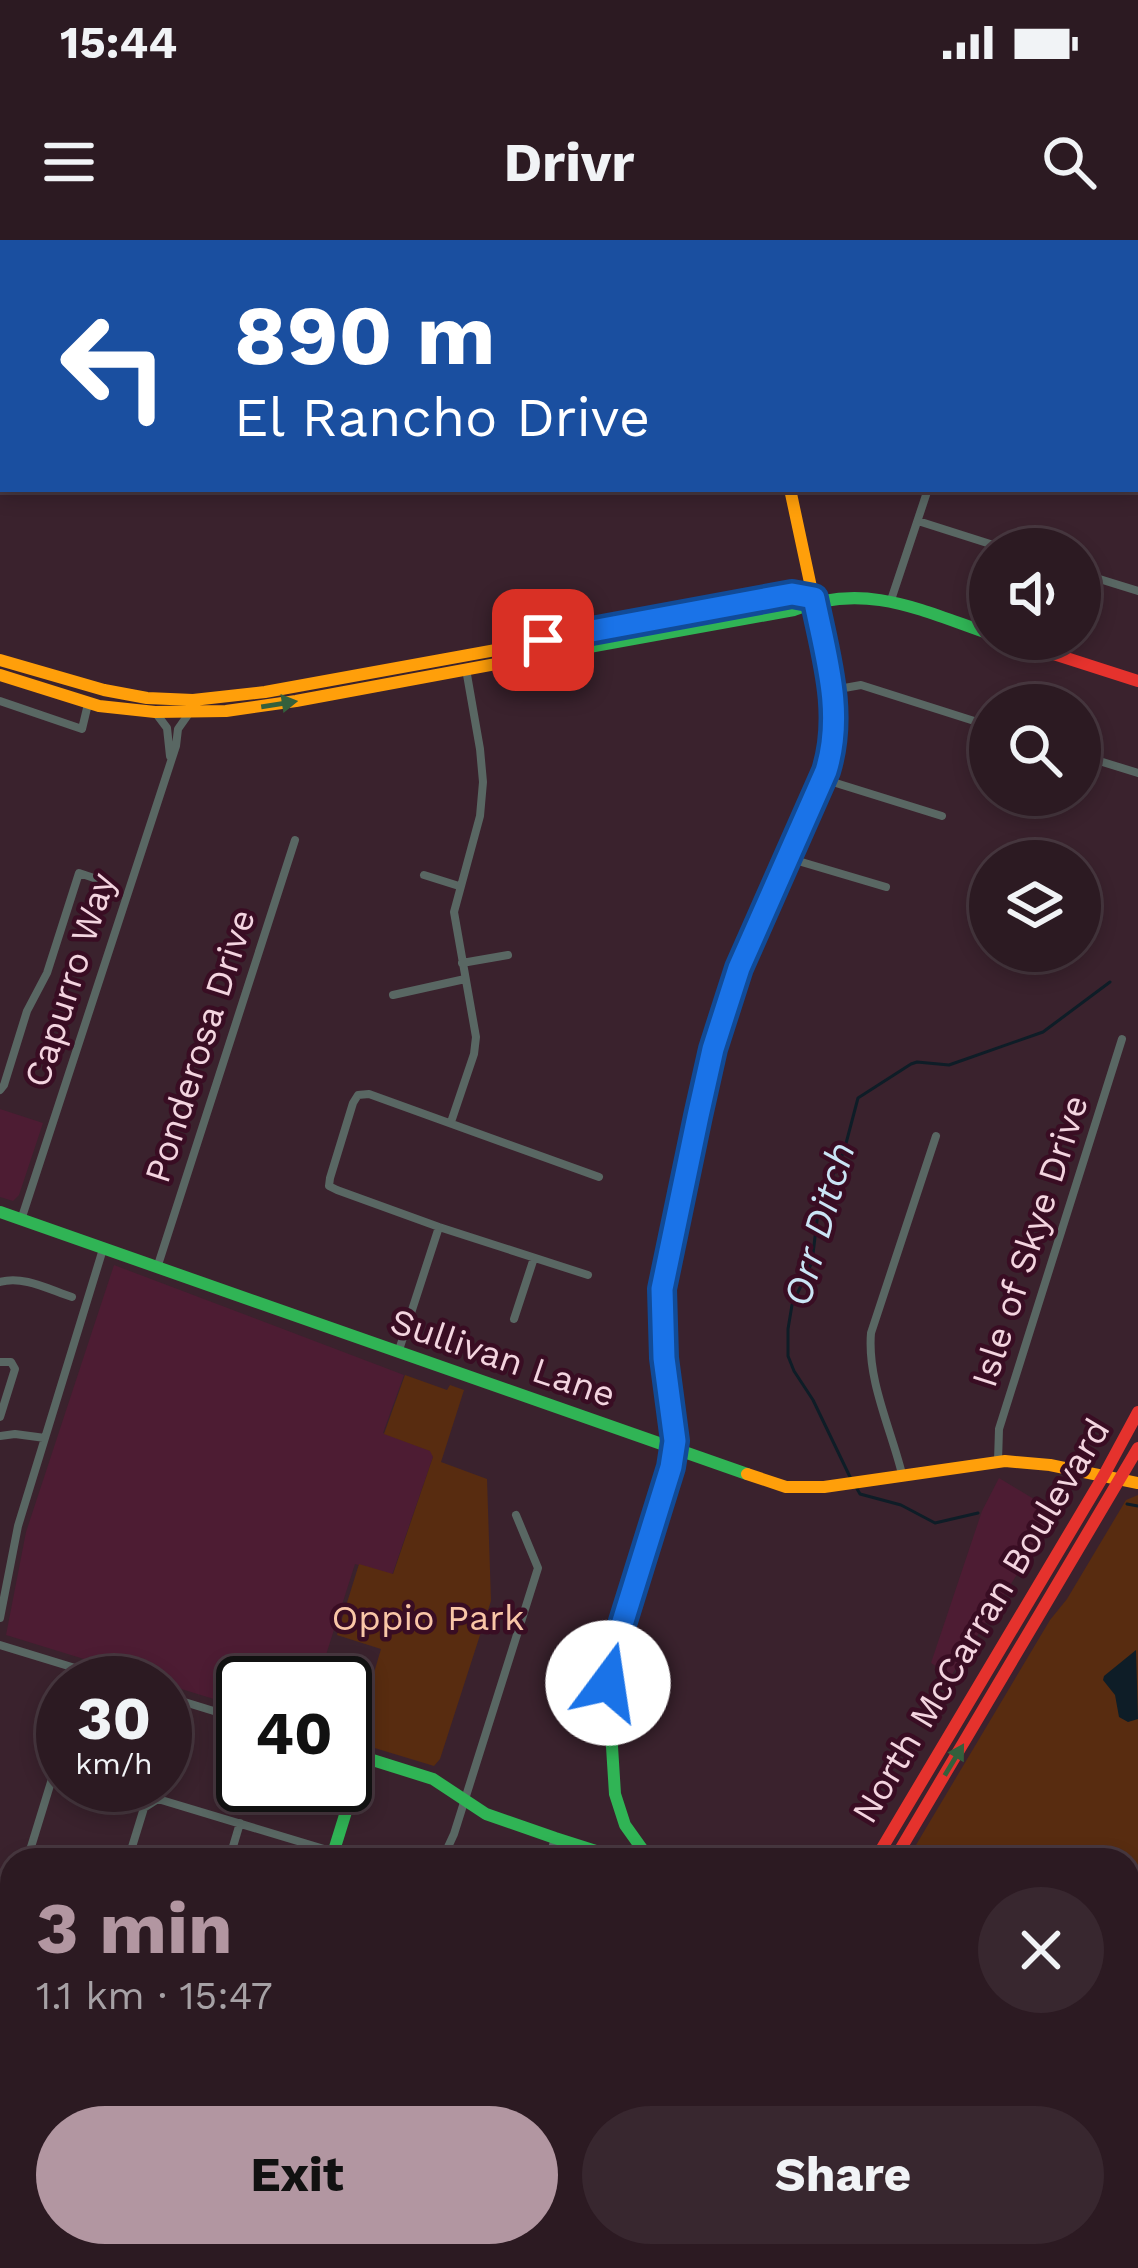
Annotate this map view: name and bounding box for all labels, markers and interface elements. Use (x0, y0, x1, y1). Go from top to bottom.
text: 15:44 (60, 16, 177, 69)
icon: menu (36, 129, 102, 195)
icon: search (1036, 129, 1102, 195)
text: Drivr (503, 131, 635, 194)
text: 890 m (234, 286, 496, 384)
icon: left (36, 288, 192, 444)
text: El Rancho Drive (234, 386, 650, 449)
map controls (969, 528, 1101, 972)
button: sound (969, 528, 1101, 660)
pin (492, 589, 594, 691)
icon: arrive (510, 607, 576, 673)
button: search (969, 684, 1101, 816)
one-way arrow (261, 694, 299, 712)
button: layers (969, 840, 1101, 972)
street label: Capurro Way (16, 867, 125, 1092)
street label: Ponderosa Drive (136, 904, 264, 1188)
street label: Isle of Skye Drive (963, 1090, 1097, 1392)
water label: Orr Ditch (774, 1137, 864, 1311)
street label: Sullivan Lane (385, 1300, 621, 1416)
street label: North McCarran Boulevard (843, 1411, 1119, 1831)
park label: Oppio Park (332, 1597, 524, 1639)
position arrow (545, 1620, 671, 1746)
speed limit sign: 40 (216, 1656, 372, 1812)
text: 30 (77, 1683, 151, 1754)
one-way arrow (943, 1743, 964, 1777)
text: km/h (75, 1746, 153, 1781)
text: 3 min (36, 1886, 233, 1970)
button: close (978, 1887, 1104, 2013)
text: 1.1 km · 15:47 (36, 1973, 273, 2018)
button: Exit (36, 2106, 558, 2244)
button: Share (582, 2106, 1104, 2244)

